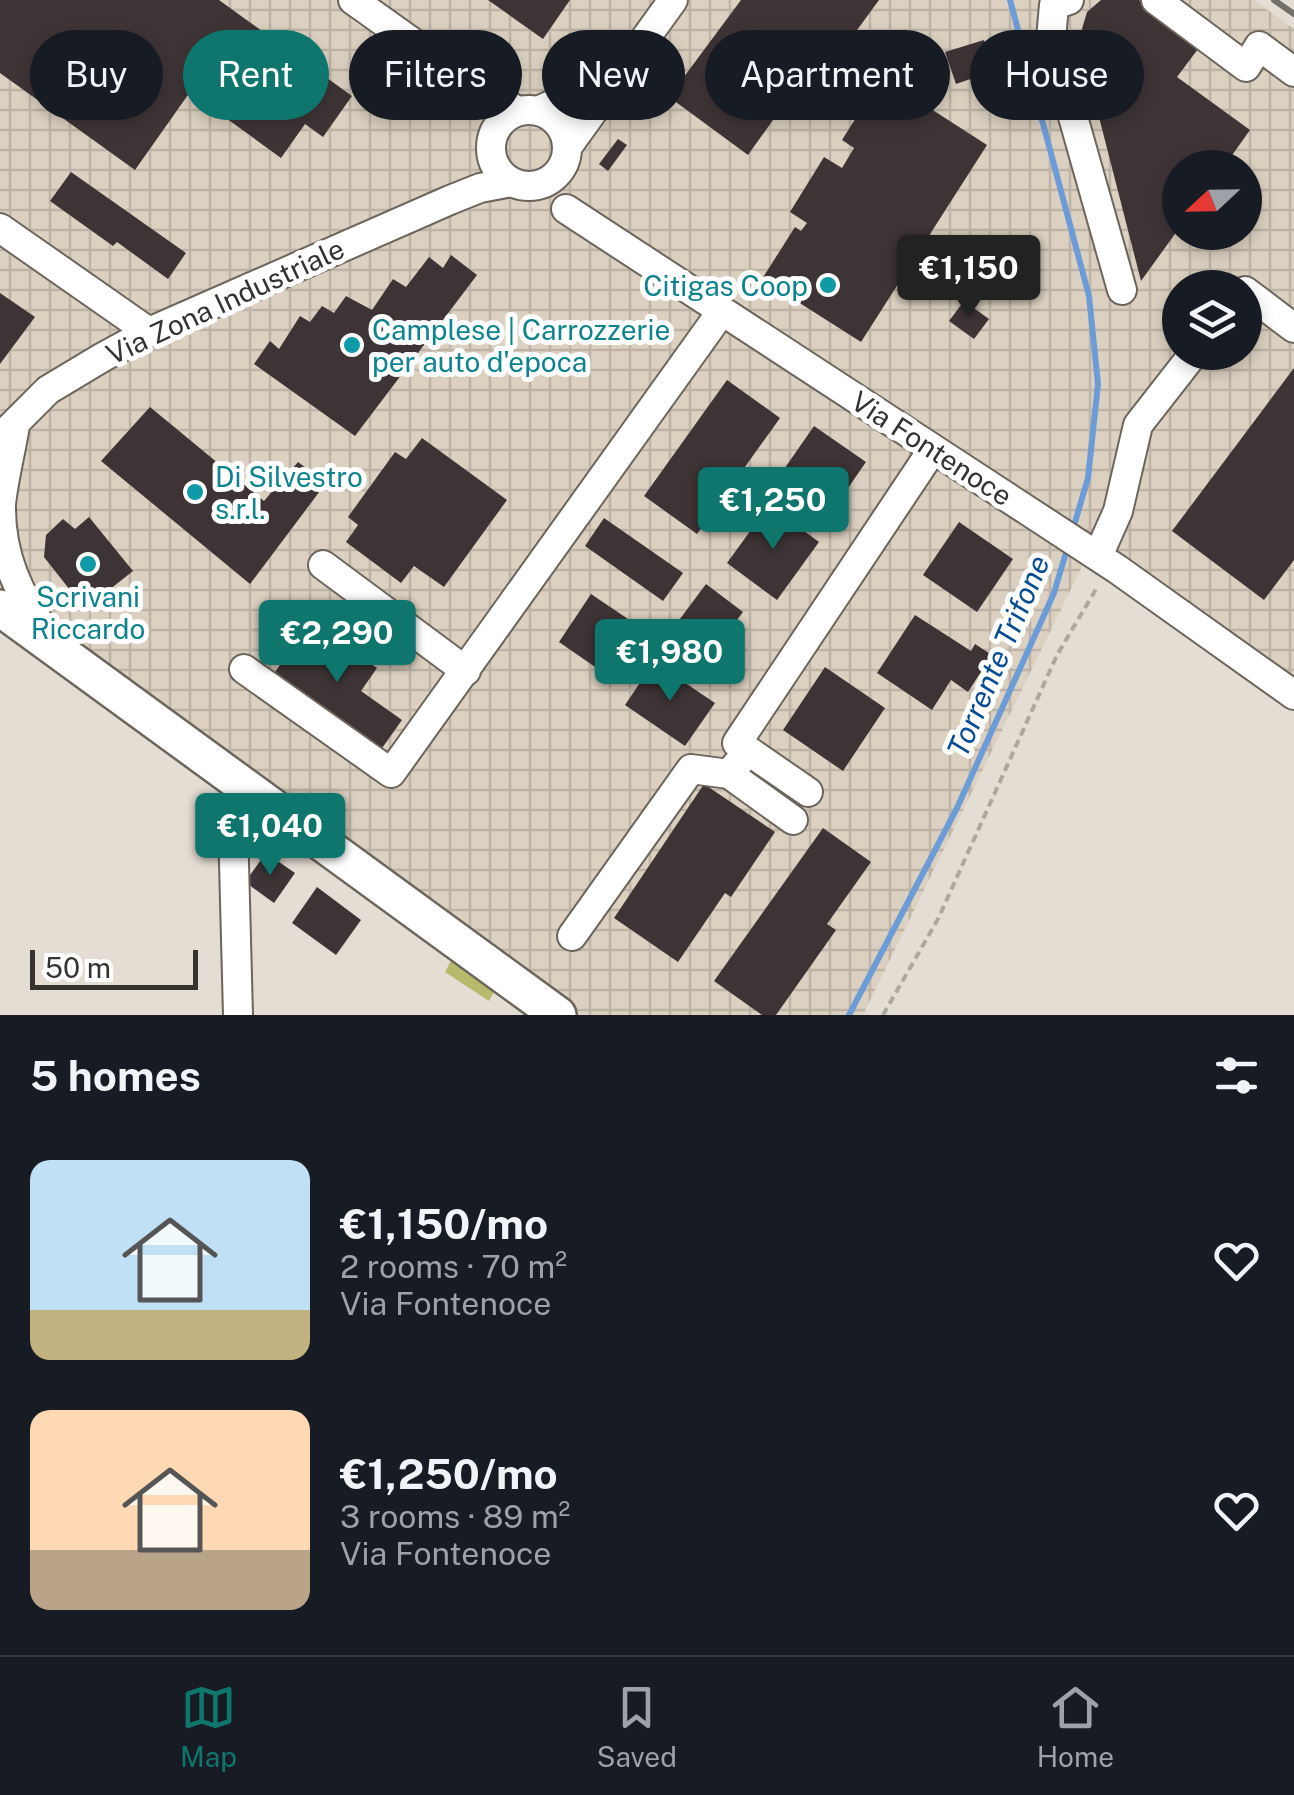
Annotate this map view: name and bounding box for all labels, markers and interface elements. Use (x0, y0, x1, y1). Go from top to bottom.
chip: Buy (30, 30, 163, 120)
chip: Rent (183, 30, 329, 120)
chip: Filters (349, 30, 522, 120)
chip: New (542, 30, 685, 120)
chip: Apartment (705, 30, 950, 120)
chip: House (970, 30, 1144, 120)
north arrow (1162, 150, 1262, 250)
map controls (1162, 150, 1262, 370)
street label: Via Zona Industriale (101, 231, 349, 371)
pin: €1,150 (888, 235, 1050, 320)
text: €1,150 (919, 249, 1019, 286)
place label: Citigas Coop (643, 269, 808, 302)
button: layers (1162, 270, 1262, 370)
marker: Citigas Coop (817, 274, 839, 296)
place label: Camplese | Carrozzerie per auto d'epoca (372, 313, 670, 378)
marker: Camplese | Carrozzerie per auto d'epoca (341, 334, 363, 356)
street label: Via Fontenoce (845, 384, 1019, 512)
place label: Di Silvestro s.r.l. (215, 460, 363, 525)
pin: €1,250 (692, 467, 854, 552)
marker: Di Silvestro s.r.l. (184, 481, 206, 503)
text: €1,250 (720, 481, 826, 518)
water label: Torrente Trifone (939, 550, 1057, 762)
marker: Scrivani Riccardo (77, 553, 99, 575)
place label: Scrivani Riccardo (31, 580, 145, 645)
pin: €2,290 (256, 600, 418, 685)
text: €2,290 (281, 614, 393, 651)
pin: €1,980 (589, 619, 751, 704)
text: €1,980 (617, 633, 723, 670)
pin: €1,040 (189, 793, 351, 878)
text: €1,040 (217, 807, 323, 844)
scale bar (30, 945, 198, 990)
text: 50 m (45, 951, 111, 984)
icon: filters (1209, 1048, 1264, 1103)
text: 5 homes (30, 1051, 201, 1100)
text: €1,150/mo (340, 1199, 548, 1248)
icon: home (110, 1200, 230, 1320)
icon: heart (1209, 1233, 1264, 1288)
text: 2 rooms · 70 m² (340, 1248, 567, 1285)
text: Via Fontenoce (340, 1285, 551, 1322)
text: €1,250/mo (340, 1449, 558, 1498)
icon: home (110, 1450, 230, 1570)
icon: heart (1209, 1483, 1264, 1538)
text: 3 rooms · 89 m² (340, 1498, 570, 1535)
text: Via Fontenoce (340, 1535, 551, 1572)
tab: Map (180, 1680, 237, 1773)
tab: Saved (597, 1680, 677, 1773)
tab: Home (1037, 1680, 1114, 1773)

